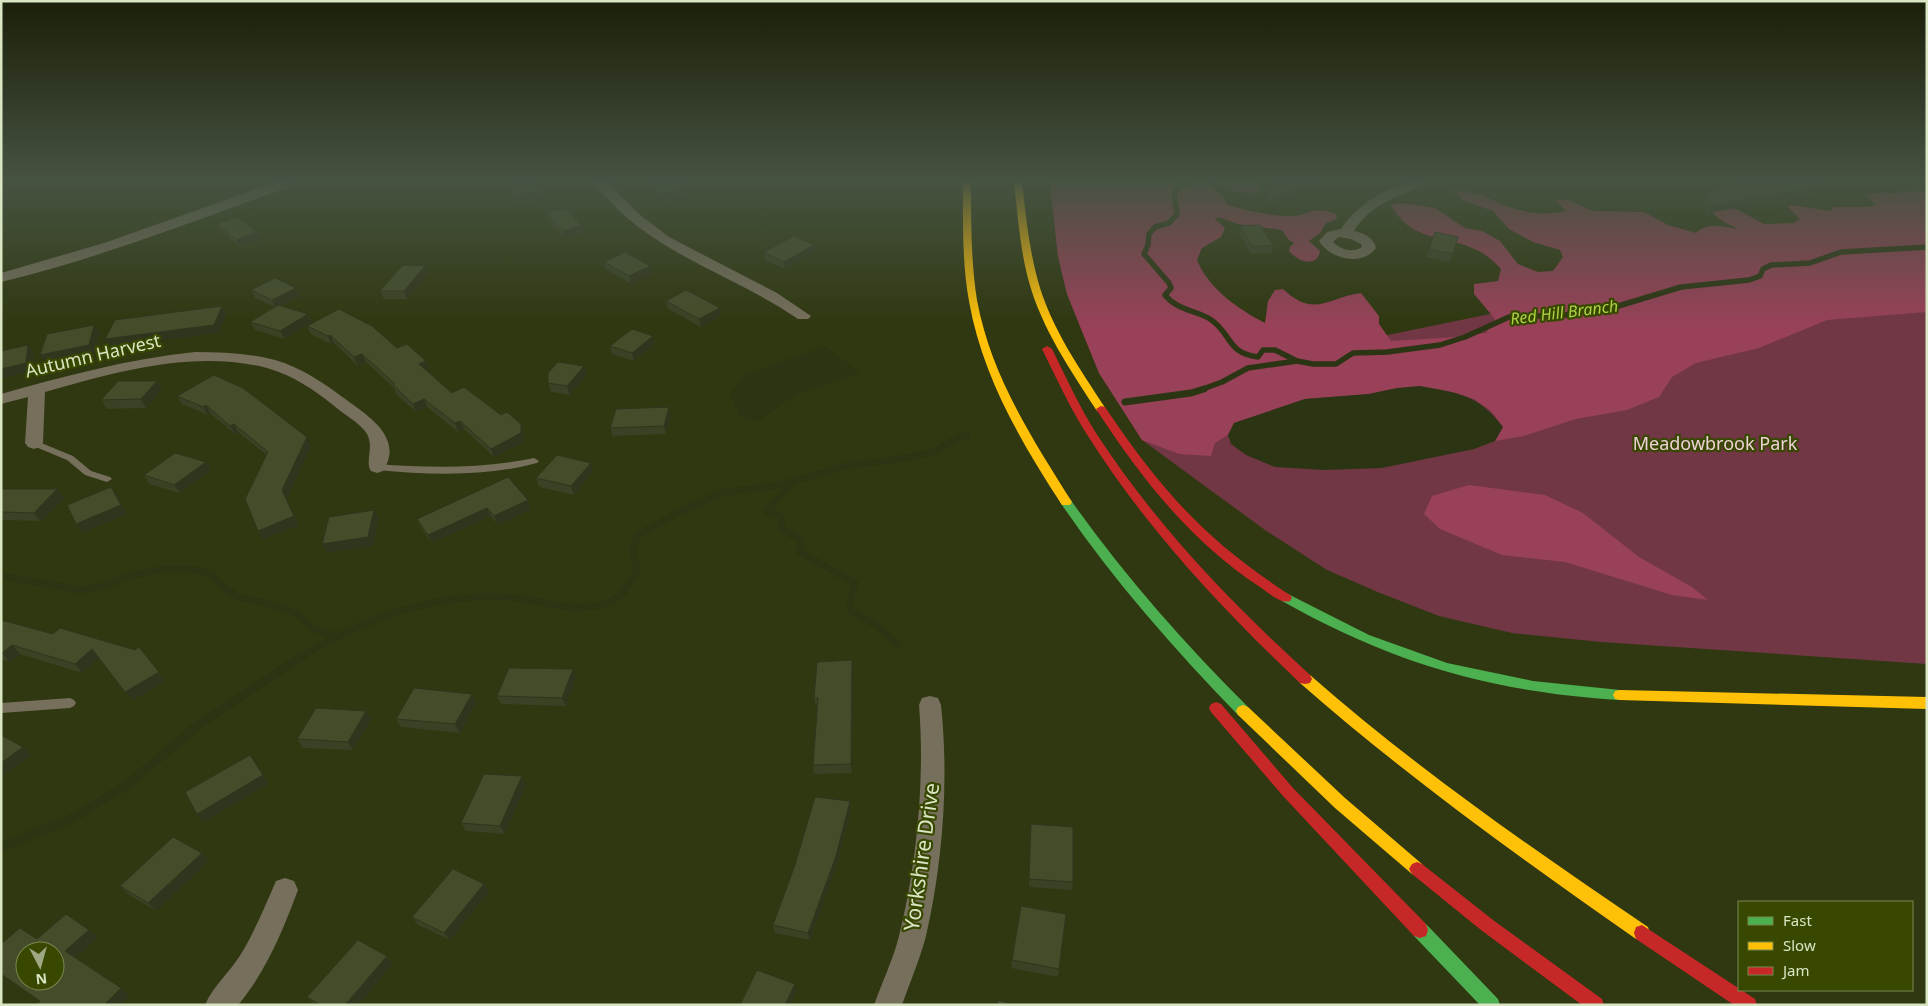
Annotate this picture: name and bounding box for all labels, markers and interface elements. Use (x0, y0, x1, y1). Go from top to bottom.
water label: Red Hill Branch (1509, 294, 1619, 330)
street label: Autumn Harvest (23, 328, 163, 382)
park label: Meadowbrook Park (1633, 431, 1798, 455)
street label: Yorkshire Drive (897, 781, 945, 933)
legend (1738, 901, 1913, 991)
text: Fast (1783, 910, 1812, 930)
text: Slow (1783, 935, 1816, 955)
north arrow (15, 941, 65, 991)
text: Jam (1781, 960, 1810, 980)
text: N (35, 969, 48, 989)

